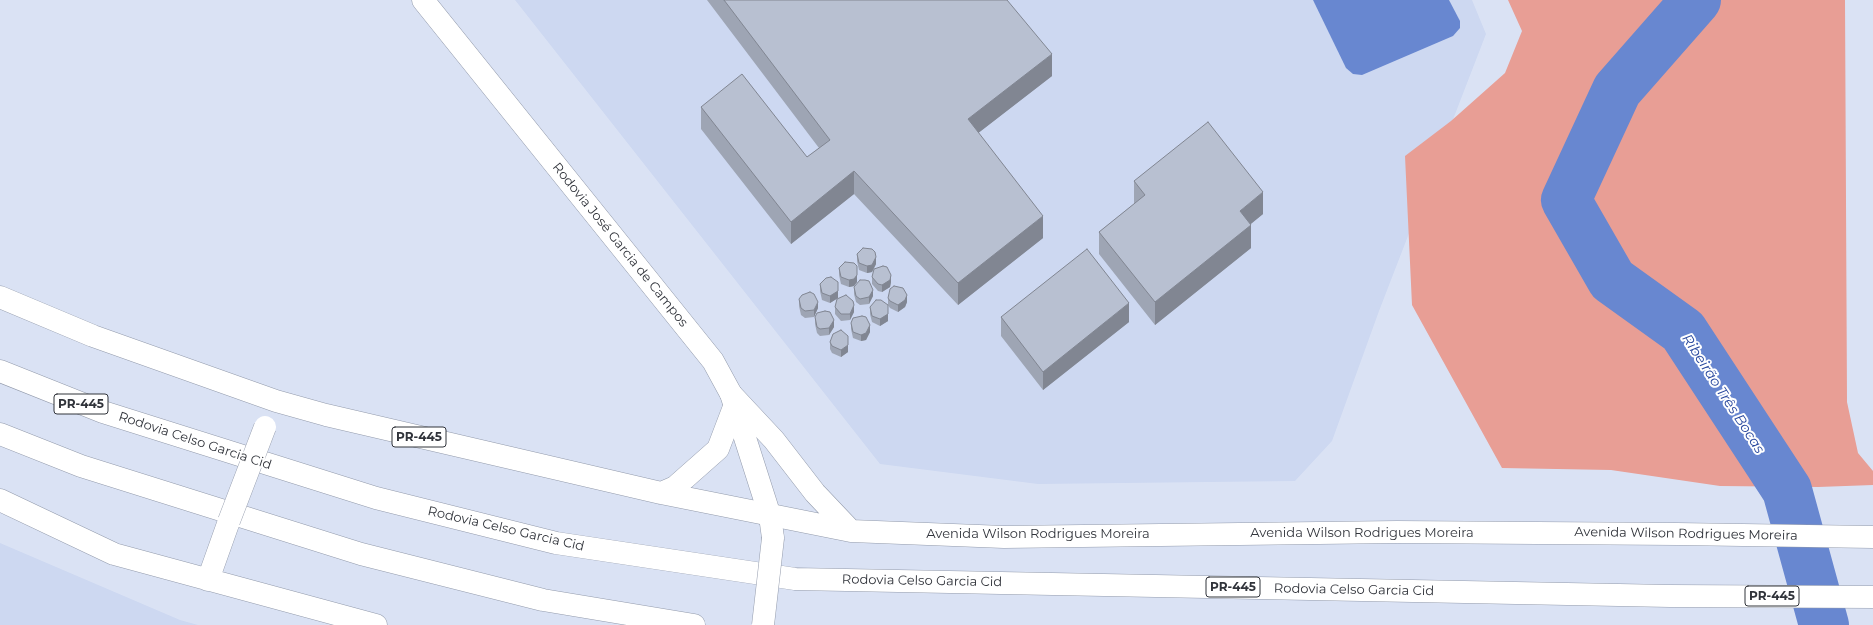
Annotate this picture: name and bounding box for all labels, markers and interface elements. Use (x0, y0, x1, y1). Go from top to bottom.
street label: Rodovia José Garcia de Campos (549, 160, 691, 330)
water label: Ribeirão Três Bocas (1678, 331, 1768, 457)
road number: PR-445 (54, 394, 108, 414)
street label: Rodovia Celso Garcia Cid (116, 409, 274, 473)
road number: PR-445 (392, 427, 446, 447)
street label: Rodovia Celso Garcia Cid (426, 503, 586, 555)
street label: Avenida Wilson Rodrigues Moreira (1574, 524, 1798, 544)
street label: Avenida Wilson Rodrigues Moreira (1250, 525, 1474, 541)
street label: Avenida Wilson Rodrigues Moreira (926, 526, 1150, 542)
street label: Rodovia Celso Garcia Cid (842, 572, 1002, 590)
road number: PR-445 (1206, 577, 1260, 597)
street label: Rodovia Celso Garcia Cid (1274, 581, 1434, 599)
road number: PR-445 (1745, 586, 1799, 606)

